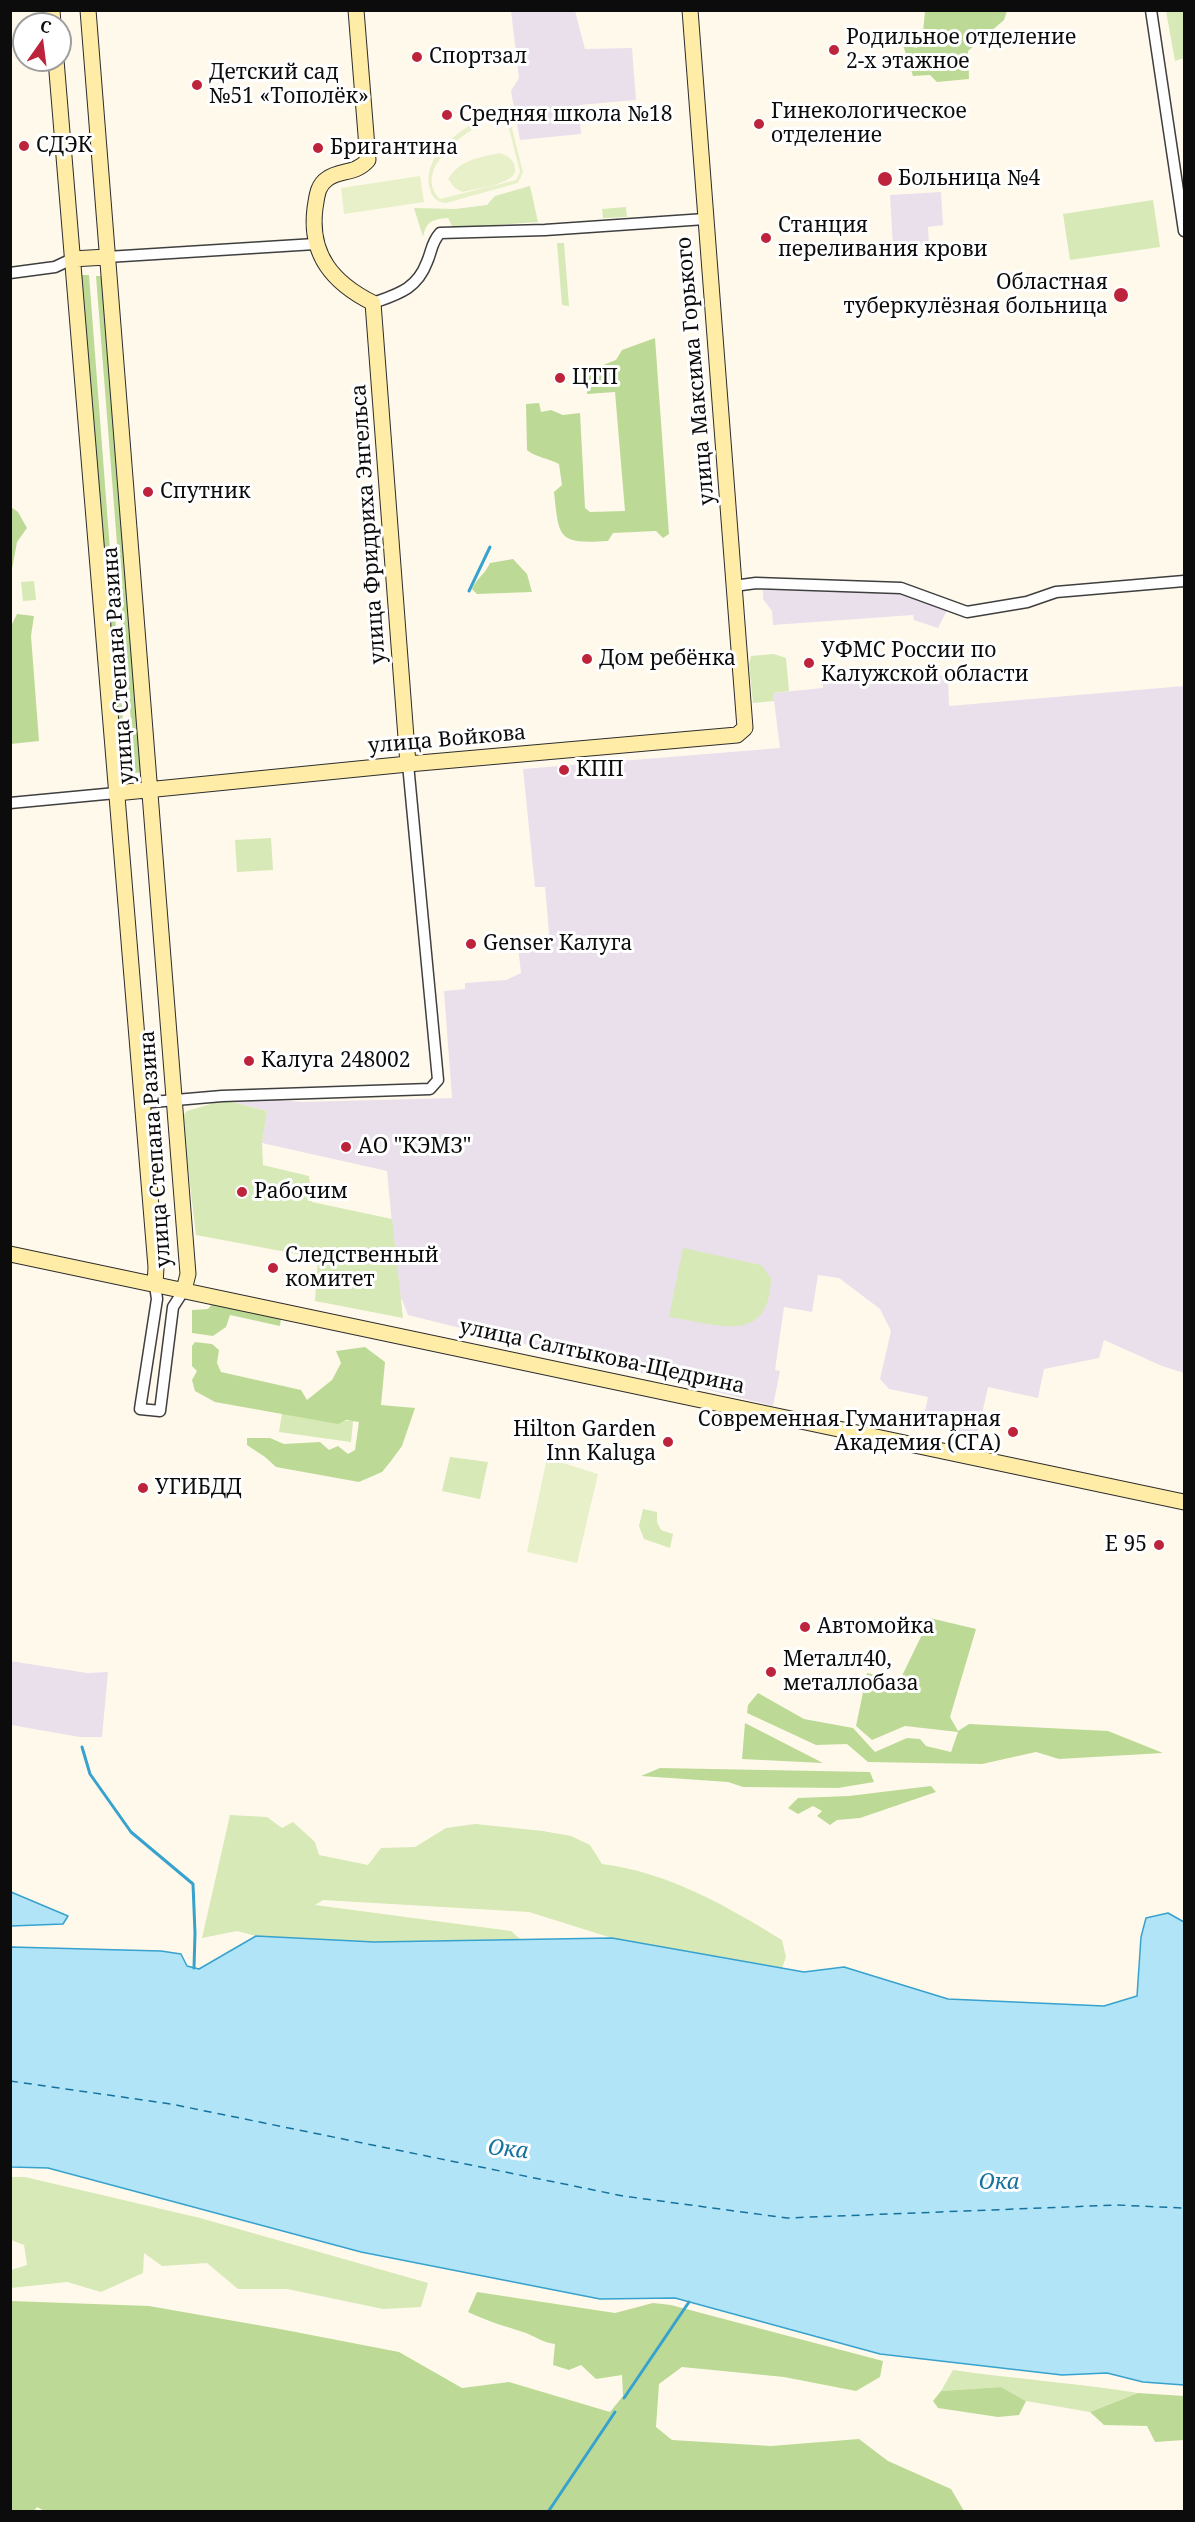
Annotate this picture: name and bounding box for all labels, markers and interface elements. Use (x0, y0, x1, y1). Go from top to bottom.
north arrow (12, 12, 72, 72)
text: С (38, 15, 54, 38)
place label: Родильное отделение 2-х этажное (846, 25, 1076, 75)
marker: Родильное отделение 2-х этажное (827, 43, 841, 57)
place label: Спортзал (429, 44, 527, 70)
marker: Спортзал (410, 50, 424, 64)
place label: Детский сад №51 «Тополёк» (209, 60, 369, 110)
marker: Детский сад №51 «Тополёк» (190, 78, 204, 92)
place label: Гинекологическое отделение (771, 99, 967, 149)
place label: Средняя школа №18 (459, 102, 673, 128)
marker: Средняя школа №18 (440, 108, 454, 122)
marker: Гинекологическое отделение (752, 117, 766, 131)
place label: СДЭК (36, 133, 92, 159)
place label: Бригантина (330, 135, 458, 161)
marker: СДЭК (17, 139, 31, 153)
marker: Бригантина (311, 141, 325, 155)
place label: Больница №4 (898, 166, 1040, 192)
marker: Больница №4 (876, 170, 894, 188)
place label: Станция переливания крови (778, 213, 988, 263)
marker: Станция переливания крови (759, 231, 773, 245)
street label: улица Максима Горького (672, 236, 720, 506)
place label: Областная туберкулёзная больница (844, 270, 1108, 320)
marker: Областная туберкулёзная больница (1112, 286, 1130, 304)
place label: ЦТП (572, 365, 618, 391)
marker: ЦТП (553, 371, 567, 385)
street label: улица Фридриха Энгельса (347, 383, 391, 665)
place label: Спутник (160, 479, 251, 505)
marker: Спутник (141, 485, 155, 499)
street label: улица Степана Разина (98, 545, 140, 785)
place label: УФМС России по Калужской области (821, 638, 1029, 688)
place label: Дом ребёнка (599, 646, 736, 672)
marker: Дом ребёнка (580, 652, 594, 666)
marker: УФМС России по Калужской области (802, 656, 816, 670)
street label: улица Войкова (367, 721, 527, 759)
place label: КПП (576, 757, 624, 783)
marker: КПП (557, 763, 571, 777)
place label: Genser Калуга (483, 931, 632, 957)
marker: Genser Калуга (464, 937, 478, 951)
street label: улица Степана Разина (135, 1029, 177, 1269)
place label: Калуга 248002 (261, 1048, 410, 1074)
marker: Калуга 248002 (242, 1054, 256, 1068)
place label: АО "КЭМЗ" (358, 1134, 471, 1160)
marker: АО "КЭМЗ" (339, 1140, 353, 1154)
place label: Рабочим (254, 1179, 348, 1205)
marker: Рабочим (235, 1185, 249, 1199)
place label: Следственный комитет (285, 1243, 439, 1293)
marker: Следственный комитет (266, 1261, 280, 1275)
street label: улица Салтыкова-Щедрина (457, 1314, 747, 1400)
place label: Современная Гуманитарная Академия (СГА) (698, 1407, 1001, 1457)
place label: Hilton Garden Inn Kaluga (513, 1417, 656, 1467)
marker: Современная Гуманитарная Академия (СГА) (1006, 1425, 1020, 1439)
marker: Hilton Garden Inn Kaluga (661, 1435, 675, 1449)
place label: УГИБДД (155, 1475, 242, 1501)
marker: УГИБДД (136, 1481, 150, 1495)
place label: Е 95 (1105, 1532, 1147, 1558)
marker: Е 95 (1152, 1538, 1166, 1552)
place label: Автомойка (817, 1614, 935, 1640)
marker: Автомойка (798, 1620, 812, 1634)
place label: Металл40, металлобаза (783, 1647, 919, 1697)
marker: Металл40, металлобаза (764, 1665, 778, 1679)
water label: Ока (486, 2135, 530, 2165)
water label: Ока (978, 2170, 1020, 2196)

